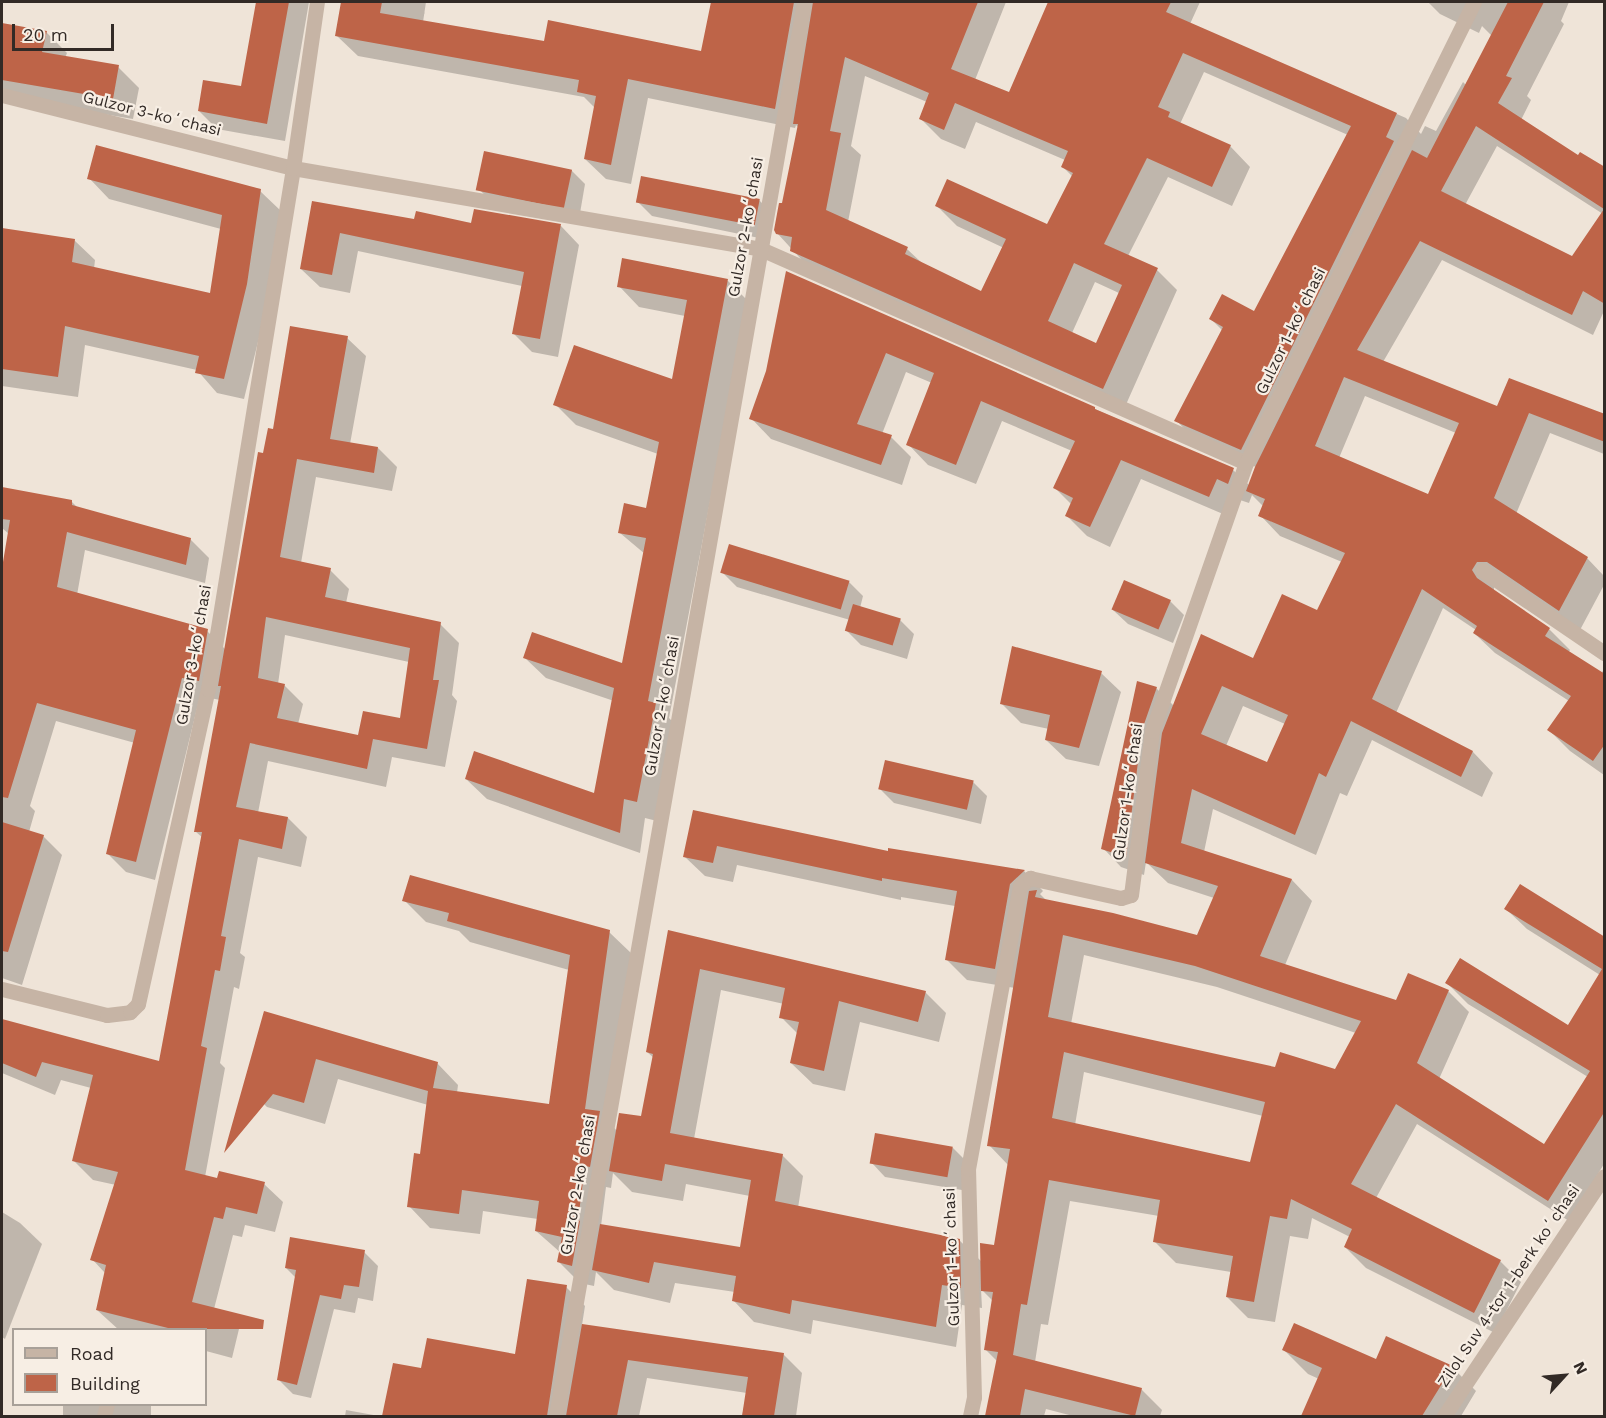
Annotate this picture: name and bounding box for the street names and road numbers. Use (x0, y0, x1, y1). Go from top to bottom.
street label: Gulzor 3-koʻchasi (81, 87, 223, 141)
street label: Gulzor 2-koʻchasi (724, 155, 768, 299)
street label: Gulzor 1-koʻchasi (1252, 264, 1330, 398)
street label: Gulzor 3-koʻchasi (172, 583, 216, 727)
street label: Gulzor 2-koʻchasi (640, 634, 684, 778)
street label: Gulzor 1-koʻchasi (1109, 722, 1147, 862)
street label: Gulzor 2-koʻchasi (556, 1113, 600, 1257)
street label: Zilol Suv 4-tor 1-berk koʻchasi (1433, 1180, 1585, 1392)
street label: Gulzor 1-koʻchasi (940, 1187, 964, 1327)

